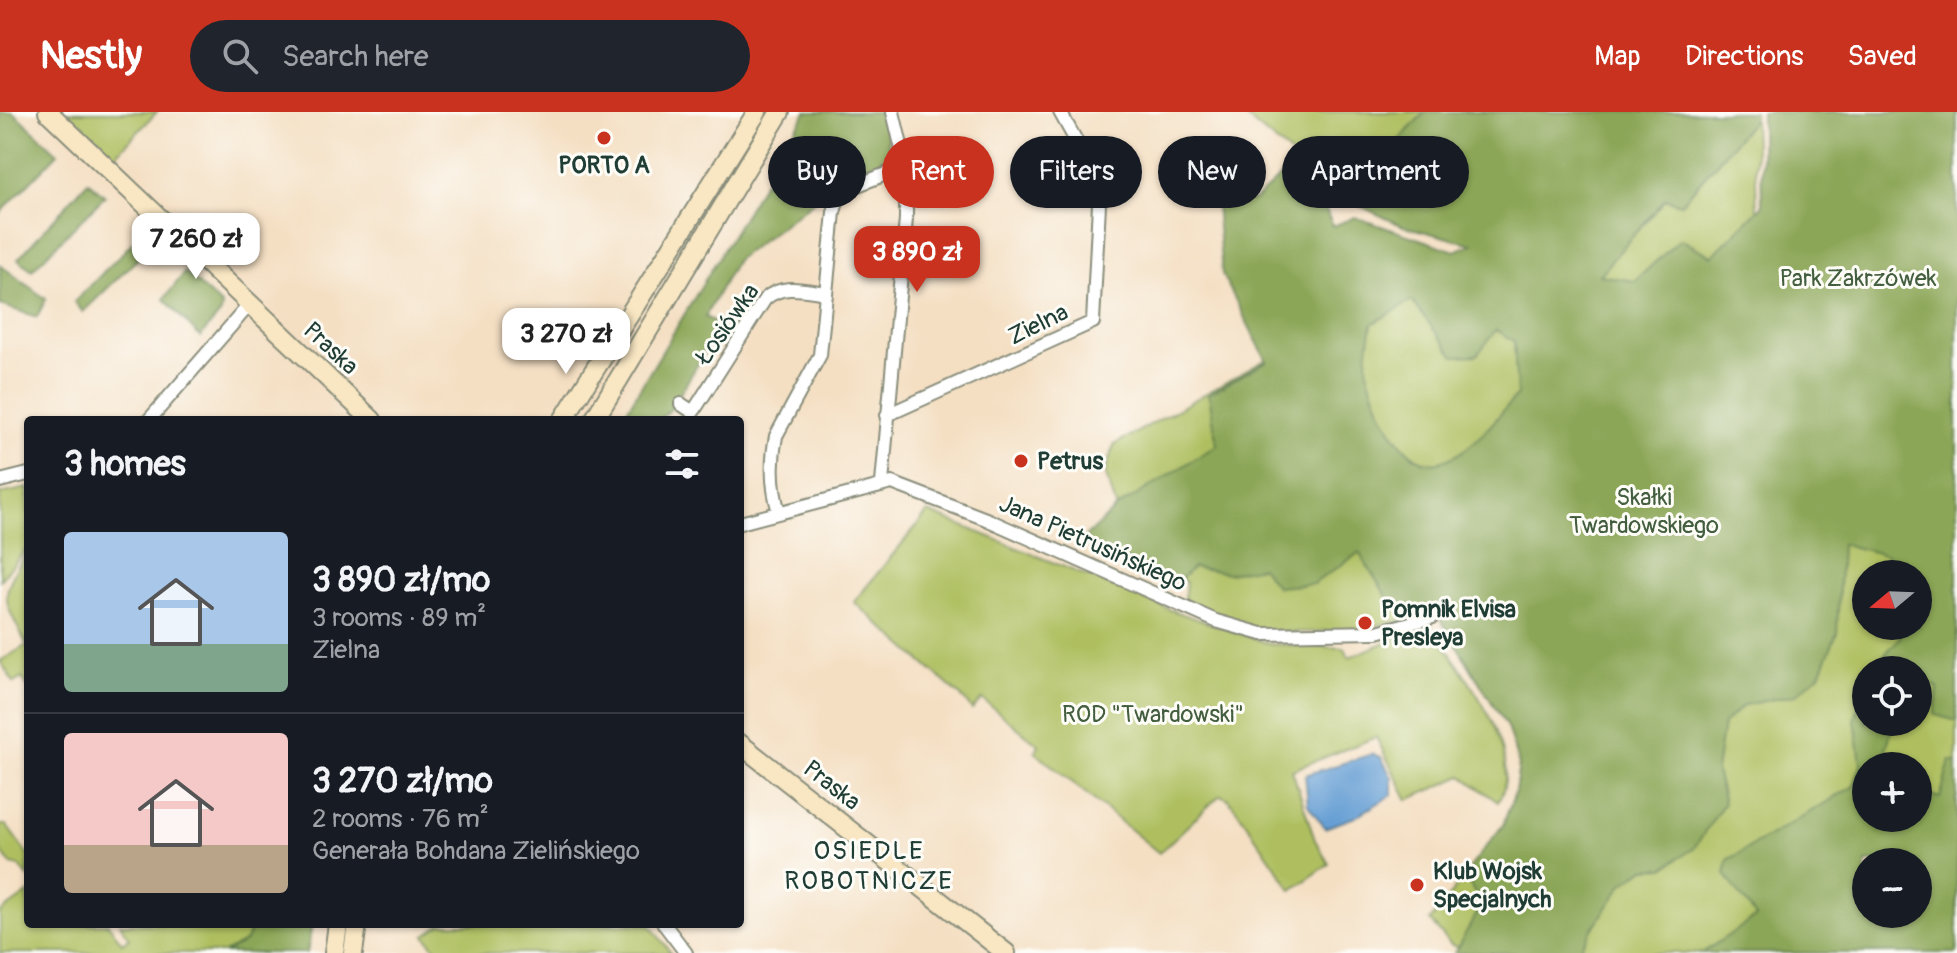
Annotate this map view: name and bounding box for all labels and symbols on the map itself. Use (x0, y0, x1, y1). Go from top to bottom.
marker: PORTO A (595, 129, 613, 147)
place label: PORTO A (558, 151, 650, 180)
pin: 7 260 zł (113, 213, 279, 281)
pin: 3 890 zł (834, 226, 1000, 294)
park label: Park Zakrzówek (1779, 264, 1937, 293)
street label: Łosiówka (688, 278, 766, 372)
street label: Zielna (1004, 298, 1073, 351)
pin: 3 270 zł (483, 308, 649, 376)
street label: Praska (297, 316, 364, 381)
place label: Petrus (1037, 447, 1103, 476)
marker: Petrus (1012, 452, 1030, 470)
park label: Skałki Twardowskiego (1569, 483, 1719, 540)
street label: Jana Pietrusińskiego (995, 489, 1191, 598)
north arrow (1852, 560, 1932, 640)
place label: Pomnik Elvisa Presleya (1381, 595, 1516, 652)
marker: Pomnik Elvisa Presleya (1356, 614, 1374, 632)
park label: ROD "Twardowski" (1062, 700, 1244, 729)
street label: Praska (797, 754, 866, 817)
district label: OSIEDLE ROBOTNICZE (784, 835, 954, 897)
place label: Klub Wojsk Specjalnych (1433, 857, 1552, 914)
marker: Klub Wojsk Specjalnych (1408, 876, 1426, 894)

